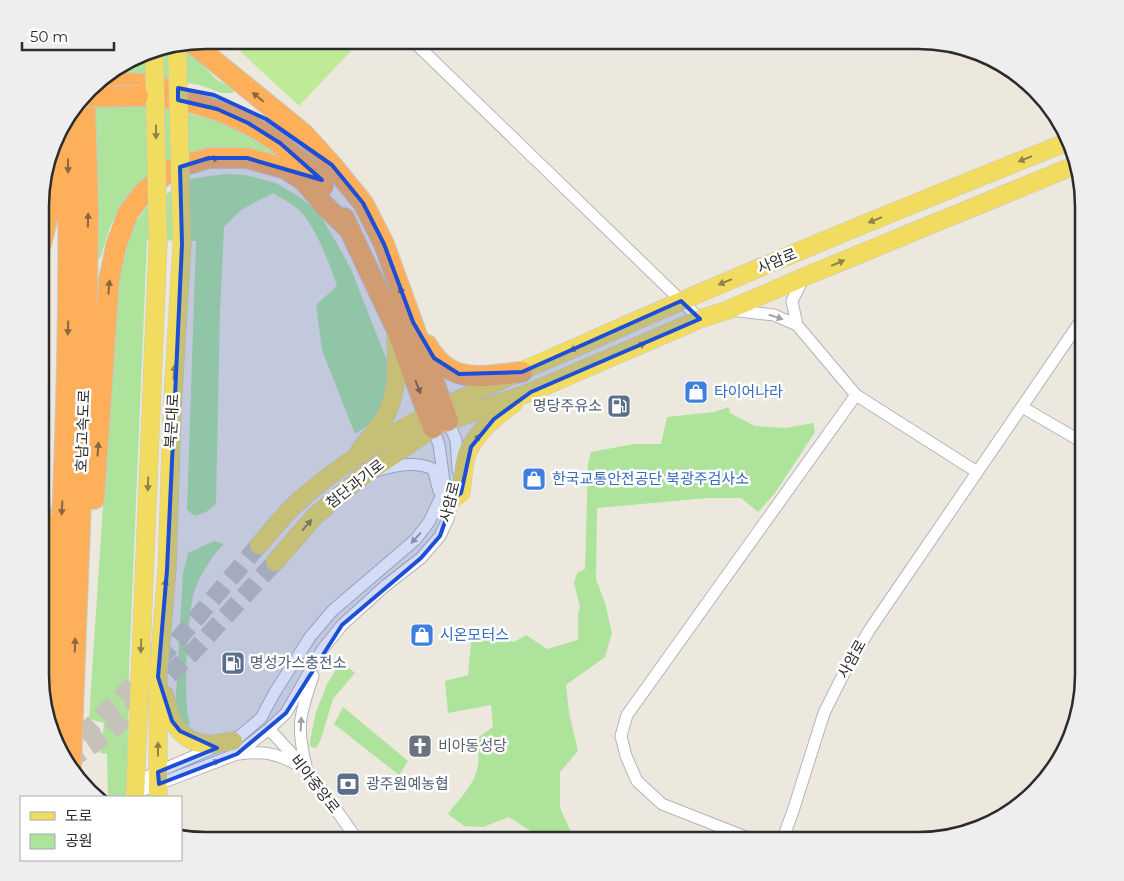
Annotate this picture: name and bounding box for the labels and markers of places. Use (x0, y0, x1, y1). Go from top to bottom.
shop icon: 타이어나라 (683, 379, 709, 405)
place label: 타이어나라 (714, 382, 783, 401)
fuel station icon: 명당주유소 (606, 393, 632, 419)
place label: 명당주유소 (533, 396, 602, 415)
shop icon: 한국교통안전공단 북광주검사소 (521, 466, 547, 492)
place label: 한국교통안전공단 북광주검사소 (552, 469, 749, 488)
shop icon: 시온모터스 (409, 622, 435, 648)
place label: 시온모터스 (440, 625, 509, 644)
fuel station icon: 명성가스충전소 (220, 650, 246, 676)
place label: 명성가스충전소 (250, 653, 347, 672)
church icon: 비아동성당 (407, 733, 433, 759)
place label: 비아동성당 (438, 736, 507, 755)
bank icon: 광주원예농협 (335, 771, 361, 797)
place label: 광주원예농협 (366, 774, 449, 793)

